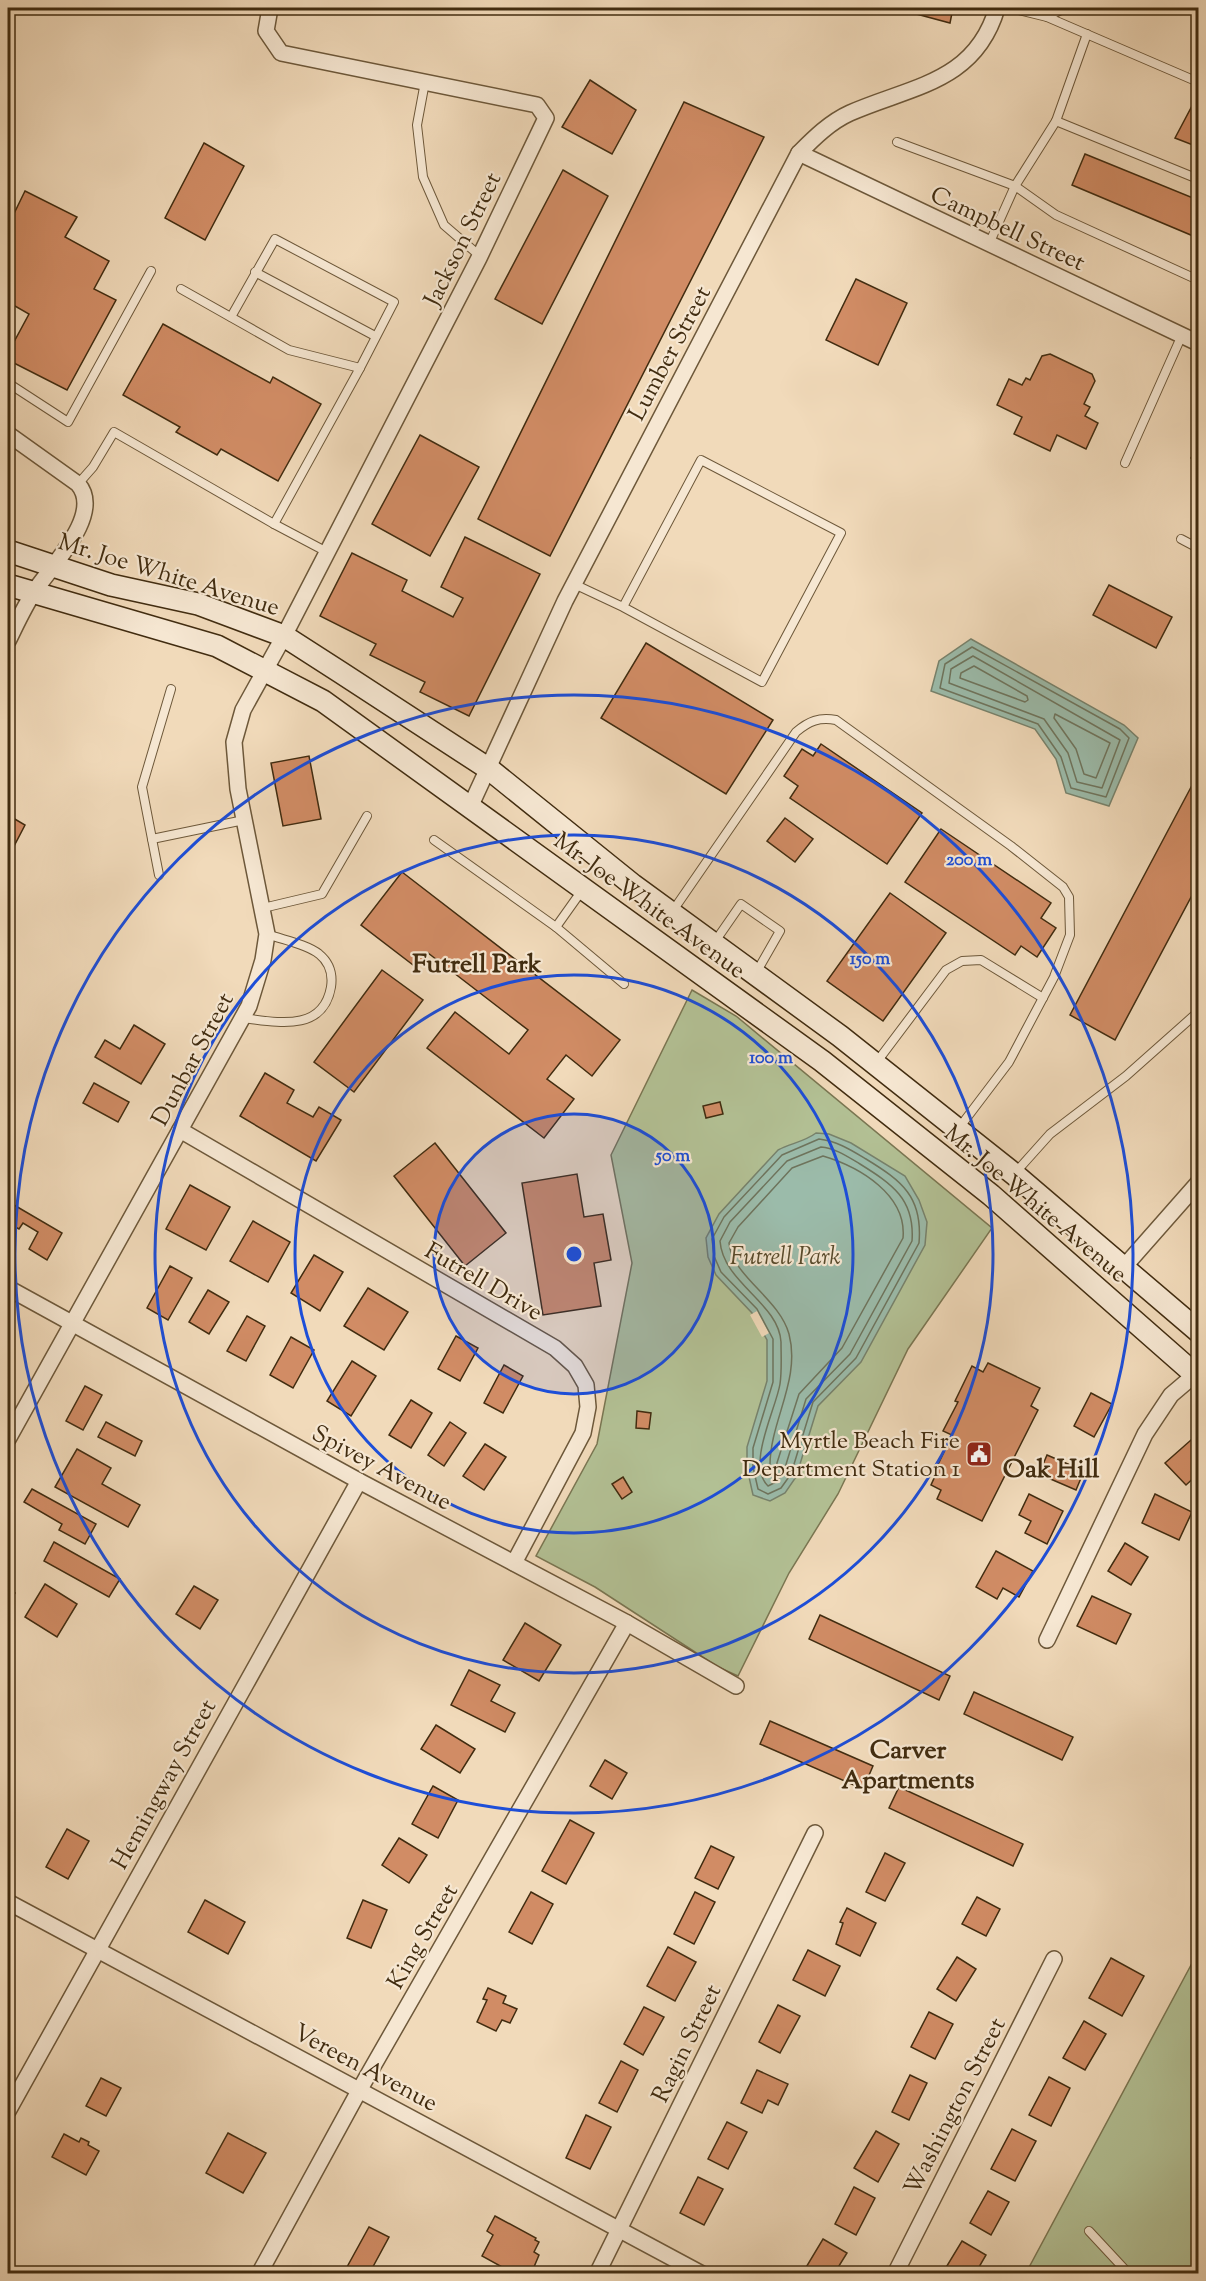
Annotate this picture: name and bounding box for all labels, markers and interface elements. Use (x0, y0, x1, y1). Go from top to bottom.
street label: Jackson Street (416, 167, 511, 314)
street label: Campbell Street (924, 179, 1090, 281)
street label: Lumber Street (621, 280, 721, 427)
street label: Mr. Joe White Avenue (53, 526, 283, 626)
street label: Mr. Joe White Avenue (546, 825, 752, 988)
text: 200 m (946, 848, 992, 874)
district label: Futrell Park (412, 947, 543, 984)
text: 150 m (850, 947, 890, 973)
street label: Dunbar Street (144, 987, 243, 1133)
text: 100 m (749, 1046, 793, 1072)
street label: Mr. Joe White Avenue (936, 1118, 1134, 1292)
text: 50 m (654, 1144, 690, 1170)
street label: Futrell Drive (418, 1235, 548, 1330)
park label: Futrell Park (730, 1241, 840, 1275)
centre of rings (564, 1244, 584, 1264)
street label: Spivey Avenue (305, 1418, 457, 1520)
place label: Myrtle Beach Fire Department Station 1 (742, 1425, 960, 1487)
public building icon: Myrtle Beach Fire Department Station 1 (964, 1439, 994, 1469)
district label: Oak Hill (1003, 1452, 1100, 1489)
street label: Hemingway Street (104, 1694, 226, 1876)
district label: Carver Apartments (841, 1733, 975, 1800)
street label: King Street (380, 1878, 468, 1996)
street label: Ragin Street (645, 1979, 731, 2109)
street label: Washington Street (896, 2012, 1015, 2201)
street label: Vereen Avenue (287, 2016, 443, 2121)

